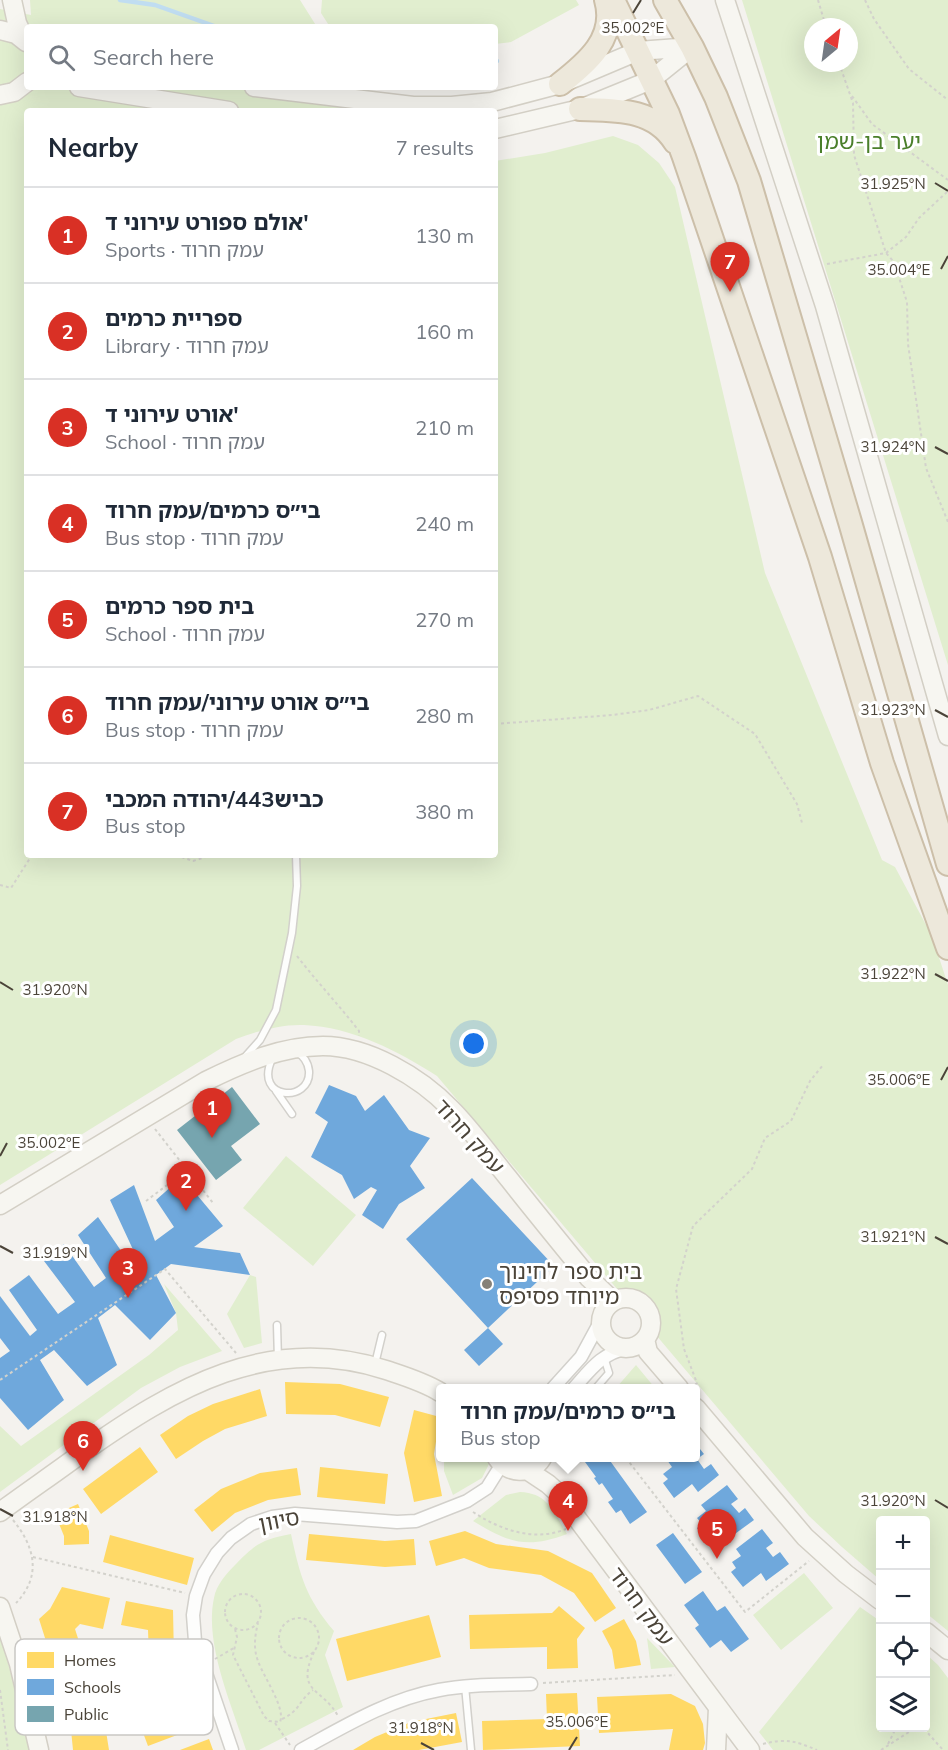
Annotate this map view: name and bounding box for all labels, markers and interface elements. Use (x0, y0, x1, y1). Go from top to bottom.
text: 35.002°E (602, 18, 665, 37)
north arrow (804, 18, 858, 72)
search box (24, 24, 498, 90)
icon: search (45, 41, 78, 74)
text: Search here (93, 43, 214, 71)
park label: יער בן-שמן (817, 127, 921, 155)
text: Nearby (48, 131, 138, 164)
text: 7 results (396, 135, 474, 160)
text: 31.925°N (860, 174, 926, 193)
text: אולם ספורט עירוני ד' (105, 208, 309, 236)
text: 1 (62, 223, 74, 248)
text: 130 m (415, 223, 474, 248)
text: Sports · עמק חרוד (105, 237, 264, 262)
pin: 7 (710, 242, 750, 292)
text: 35.004°E (868, 260, 931, 279)
text: ספריית כרמים (105, 304, 242, 332)
text: 2 (62, 319, 74, 344)
text: 160 m (415, 319, 474, 344)
text: Library · עמק חרוד (105, 333, 269, 358)
text: אורט עירוני ד' (105, 400, 239, 428)
text: 3 (62, 415, 74, 440)
text: 210 m (415, 415, 474, 440)
text: School · עמק חרוד (105, 429, 265, 454)
text: 31.924°N (860, 437, 926, 456)
text: בי״ס כרמים/עמק חרוד (105, 496, 321, 524)
text: 4 (62, 511, 74, 536)
text: 240 m (415, 511, 474, 536)
text: Bus stop · עמק חרוד (105, 525, 284, 550)
text: בית ספר כרמים (105, 592, 254, 620)
text: 5 (62, 607, 74, 632)
text: 270 m (415, 607, 474, 632)
text: School · עמק חרוד (105, 621, 265, 646)
text: בי״ס אורט עירוני/עמק חרוד (105, 688, 370, 716)
text: 31.923°N (860, 700, 926, 719)
text: 6 (62, 703, 74, 728)
text: 280 m (415, 703, 474, 728)
text: Bus stop · עמק חרוד (105, 717, 284, 742)
text: כביש443/יהודה המכבי (105, 785, 324, 813)
text: 7 (62, 799, 74, 824)
text: 380 m (415, 799, 474, 824)
text: Bus stop (105, 813, 185, 838)
text: 31.922°N (860, 964, 926, 983)
text: 31.920°N (22, 980, 88, 999)
your location (459, 1029, 488, 1058)
text: 35.006°E (868, 1070, 931, 1089)
pin: 1 (192, 1088, 232, 1138)
street label: עמק חרוד (429, 1093, 511, 1179)
text: 35.002°E (18, 1133, 81, 1152)
pin: 2 (166, 1162, 206, 1211)
text: 31.921°N (860, 1227, 926, 1246)
text: 31.919°N (22, 1243, 88, 1262)
pin: 3 (108, 1248, 148, 1298)
place label: בית ספר לחינוך מיוחד פסיפס (499, 1257, 642, 1310)
marker: בית ספר לחינוך מיוחד פסיפס (480, 1277, 494, 1291)
popup (436, 1384, 700, 1462)
text: בי״ס כרמים/עמק חרוד (460, 1397, 676, 1425)
pin: 6 (64, 1422, 103, 1471)
text: Bus stop (460, 1425, 541, 1450)
pin: 4 (548, 1482, 588, 1531)
text: 31.920°N (860, 1491, 926, 1510)
street label: סיוון (256, 1502, 302, 1538)
text: 31.918°N (22, 1507, 88, 1526)
pin: 5 (698, 1510, 736, 1559)
map controls (876, 1516, 930, 1732)
button: + (876, 1516, 930, 1570)
street label: עמק חרוד (603, 1561, 681, 1651)
button: − (876, 1570, 930, 1624)
button: locate (876, 1624, 930, 1678)
legend (15, 1639, 213, 1735)
text: Homes (64, 1650, 116, 1670)
text: Schools (64, 1677, 121, 1697)
button: layers (876, 1678, 930, 1732)
text: Public (64, 1704, 109, 1724)
text: 35.006°E (546, 1712, 609, 1731)
text: 31.918°N (388, 1718, 454, 1737)

